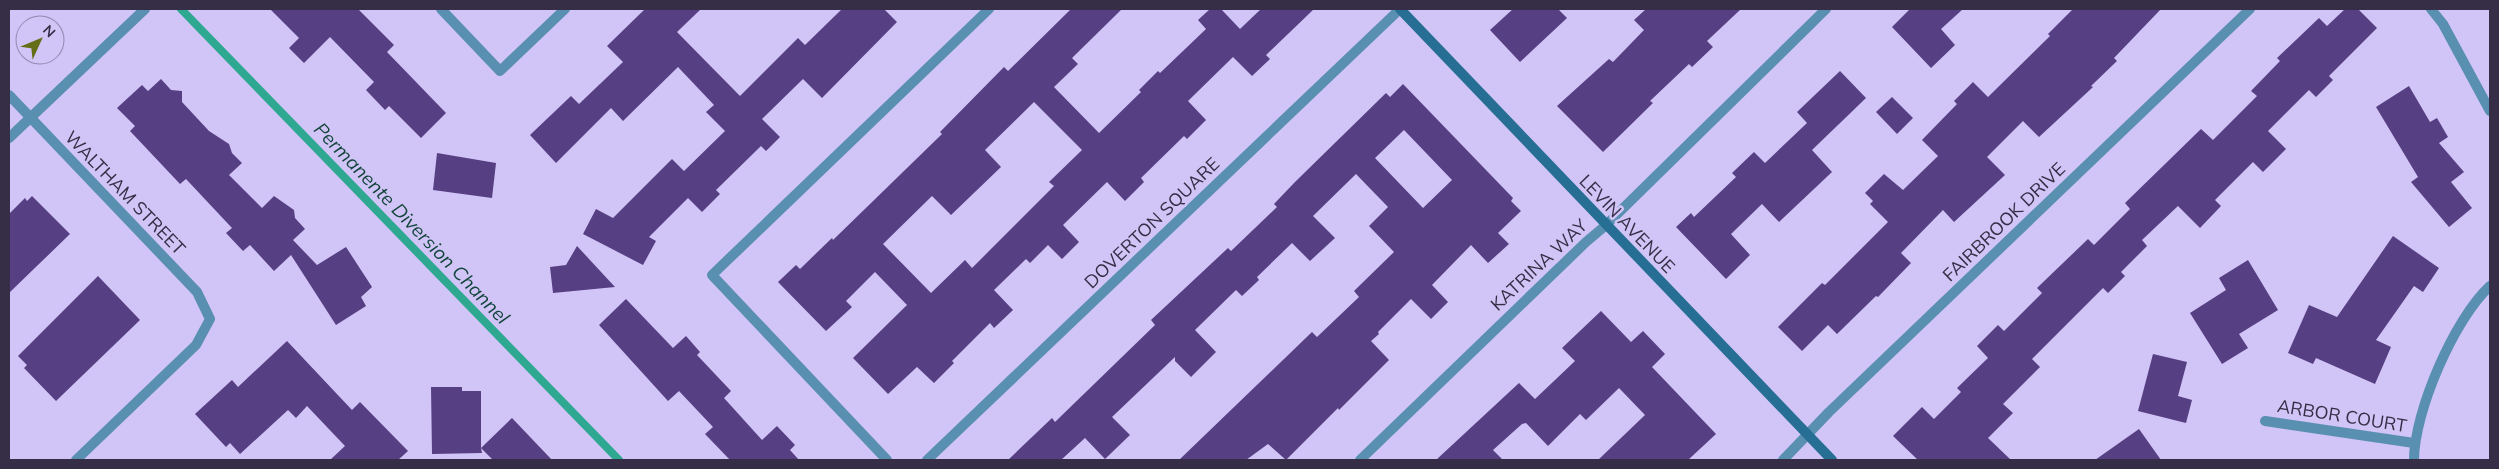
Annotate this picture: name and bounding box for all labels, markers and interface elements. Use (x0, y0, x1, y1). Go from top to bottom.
north arrow (15, 15, 65, 65)
text: N (39, 21, 59, 41)
water label: Permanente Diversion Channel (309, 117, 515, 329)
street label: WALTHAM STREET (60, 126, 191, 260)
street label: DOVERTON SQUARE (1079, 152, 1224, 293)
street label: FAIRBROOK DRIVE (1938, 157, 2070, 286)
street label: LEVIN AVENUE (1575, 170, 1680, 278)
street label: KATRINA WAY (1485, 213, 1593, 315)
street label: ARBOR COURT (2276, 394, 2409, 437)

